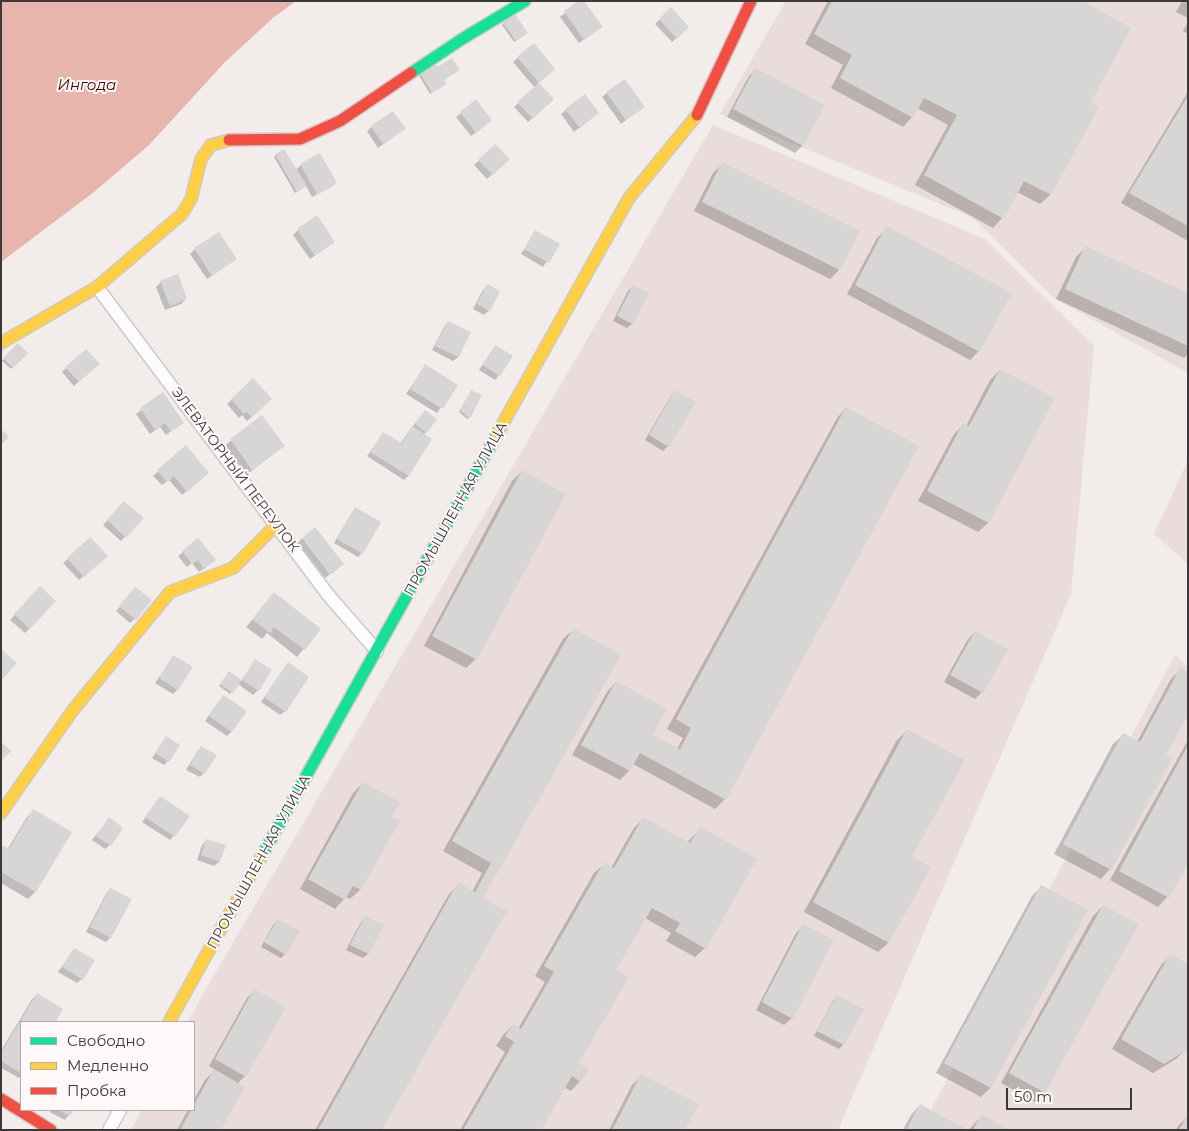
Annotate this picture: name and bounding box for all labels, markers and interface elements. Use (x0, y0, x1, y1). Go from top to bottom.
water label: Ингода (58, 77, 116, 95)
street label: ЭЛЕВАТОРНЫЙ ПЕРЕУЛОК (168, 384, 302, 556)
street label: ПРОМЫШЛЕННАЯ УЛИЦА (401, 419, 511, 599)
street label: ПРОМЫШЛЕННАЯ УЛИЦА (204, 772, 314, 952)
legend (20, 1021, 195, 1111)
text: Свободно (67, 1031, 145, 1050)
text: Медленно (67, 1056, 149, 1075)
scale bar (1009, 1078, 1135, 1110)
text: Пробка (67, 1081, 126, 1100)
text: 50 m (1014, 1087, 1052, 1106)

